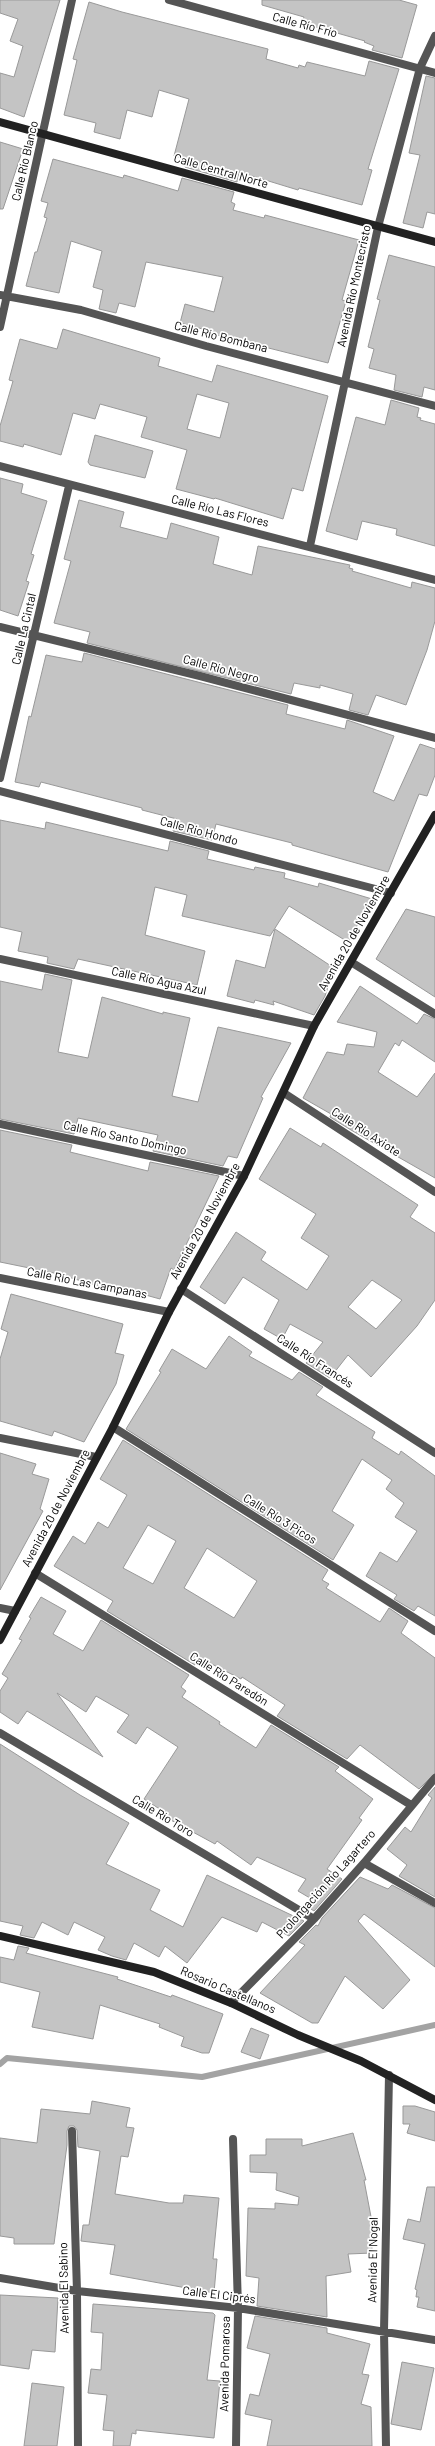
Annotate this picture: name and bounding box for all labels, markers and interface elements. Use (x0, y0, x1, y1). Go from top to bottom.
street label: Calle Río Frío (271, 9, 339, 39)
street label: Calle Río Blanco (8, 119, 40, 202)
street label: Calle Central Norte (172, 150, 270, 190)
street label: Avenida Río Montecristo (333, 223, 373, 348)
street label: Calle Río Bombana (173, 318, 269, 354)
street label: Calle Río Las Flores (170, 491, 271, 529)
street label: Calle La Cintal (8, 592, 38, 666)
street label: Calle Río Negro (182, 651, 261, 685)
street label: Calle Río Hondo (159, 813, 240, 847)
street label: Avenida 20 de Noviembre (314, 872, 392, 993)
street label: Calle Río Agua Azul (110, 963, 208, 997)
street label: Calle Río Axiote (329, 1104, 404, 1159)
street label: Calle Río Santo Domingo (62, 1117, 188, 1157)
street label: Avenida 20 de Noviembre (166, 1160, 242, 1281)
street label: Calle Río Las Campanas (26, 1264, 149, 1301)
street label: Calle Río Francés (275, 1330, 357, 1390)
street label: Avenida 20 de Noviembre (18, 1446, 92, 1569)
street label: Calle Río 3 Picos (241, 1490, 320, 1546)
street label: Calle Río Paredón (188, 1648, 271, 1708)
street label: Calle Río Toro (130, 1791, 197, 1839)
street label: Prolongación Río Lagartero (273, 1826, 378, 1940)
street label: Rosario Castellanos (179, 1963, 278, 2016)
street label: Avenida El Nogal (364, 2217, 380, 2303)
street label: Avenida El Sabino (55, 2242, 71, 2334)
street label: Calle El Ciprés (182, 2283, 257, 2305)
street label: Avenida Pomarosa (216, 2316, 232, 2412)

